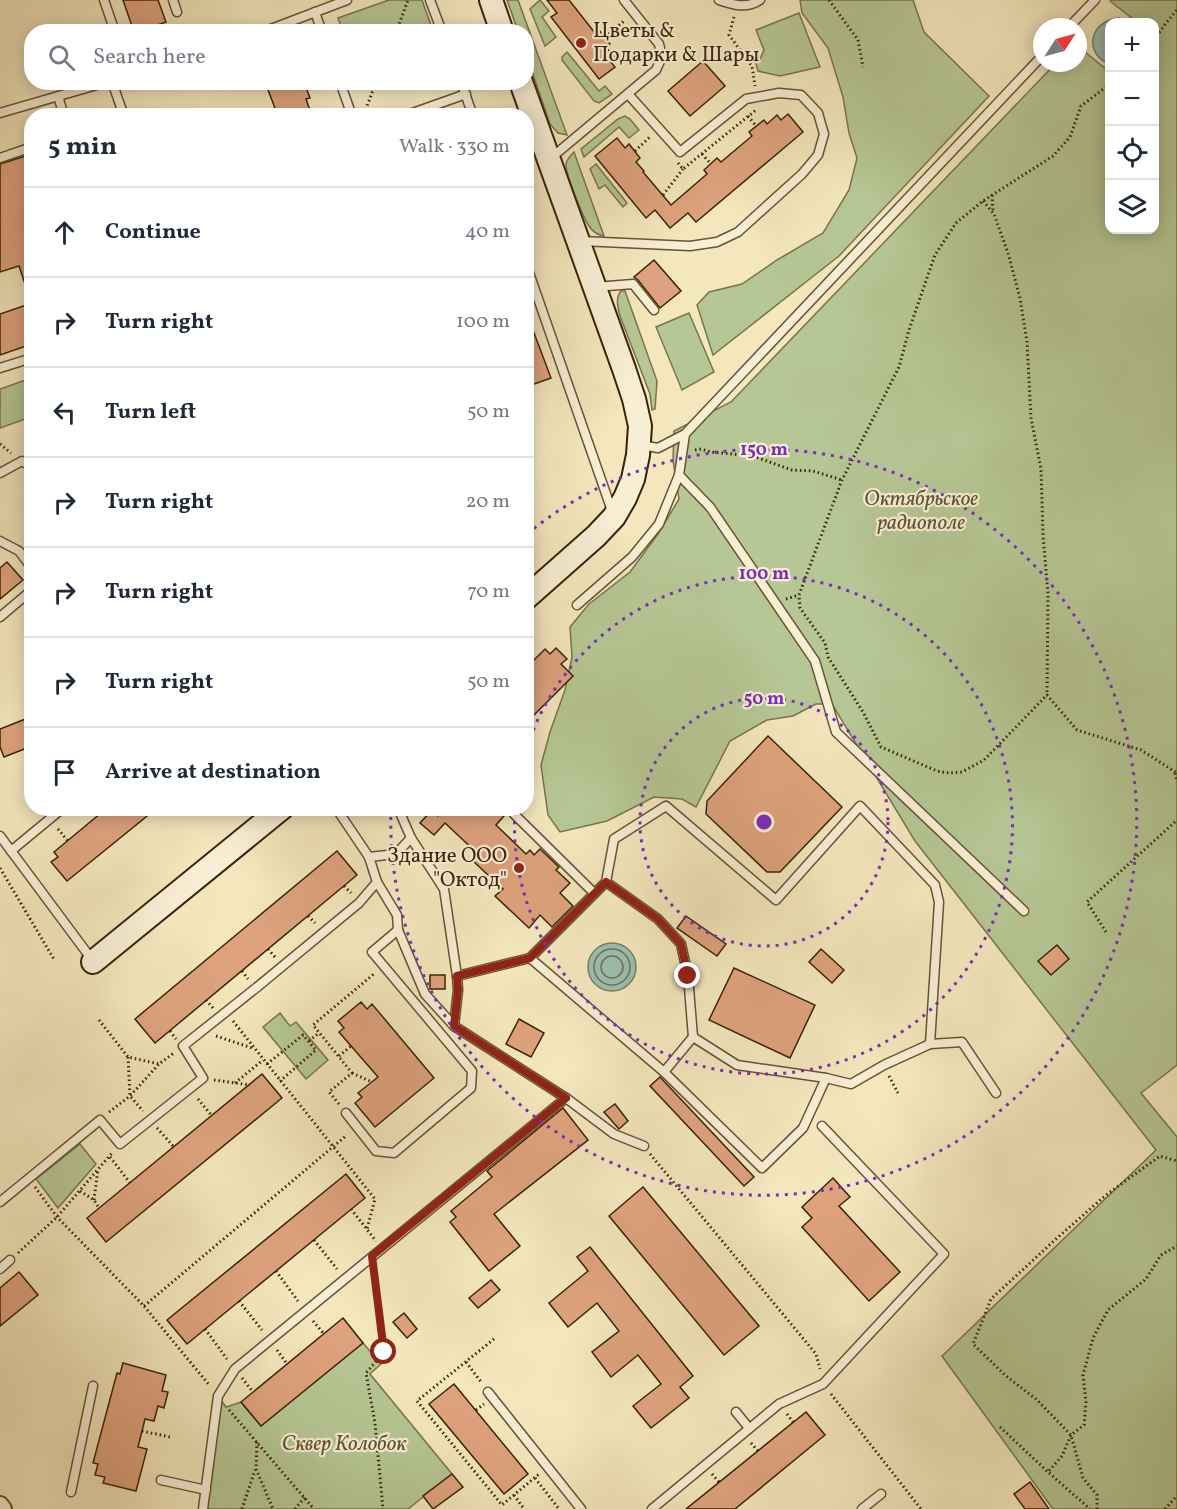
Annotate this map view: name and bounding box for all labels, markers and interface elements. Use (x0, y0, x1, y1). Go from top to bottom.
place label: Цветы & Подарки & Шары (593, 17, 760, 70)
north arrow (1033, 18, 1087, 72)
map controls (1105, 18, 1159, 234)
button: + (1105, 18, 1159, 72)
search box (24, 24, 534, 90)
marker: Цветы & Подарки & Шары (574, 36, 588, 50)
icon: search (45, 41, 78, 74)
text: Search here (93, 42, 206, 73)
button: − (1105, 72, 1159, 126)
button: locate (1105, 126, 1159, 180)
text: 5 min (48, 129, 117, 165)
text: Walk · 330 m (399, 133, 510, 161)
button: layers (1105, 180, 1159, 234)
icon: ahead (48, 216, 81, 249)
text: Continue (105, 217, 201, 248)
text: 40 m (465, 218, 510, 246)
icon: right (48, 306, 81, 339)
text: Turn right (105, 307, 213, 338)
text: 100 m (456, 308, 510, 336)
icon: left (48, 396, 81, 429)
text: Turn left (105, 397, 196, 428)
text: 50 m (467, 398, 510, 426)
text: 150 m (740, 438, 788, 463)
park label: Октябрьское радиополе (864, 485, 978, 538)
icon: right (48, 486, 81, 519)
text: Turn right (105, 487, 213, 518)
text: 20 m (466, 488, 510, 516)
text: 100 m (739, 562, 789, 587)
icon: right (48, 576, 81, 609)
text: Turn right (105, 577, 213, 608)
text: 70 m (467, 578, 510, 606)
icon: right (48, 666, 81, 699)
text: Turn right (105, 667, 213, 698)
text: 50 m (467, 668, 510, 696)
text: 50 m (744, 687, 784, 712)
icon: arrive (48, 756, 81, 789)
text: Arrive at destination (105, 757, 321, 788)
centre of rings (754, 812, 774, 832)
place label: Здание ООО "Октод" (387, 842, 507, 895)
marker: Здание ООО "Октод" (512, 861, 526, 875)
route end (674, 962, 700, 988)
route start (370, 1338, 396, 1364)
park label: Сквер Колобок (282, 1430, 407, 1459)

